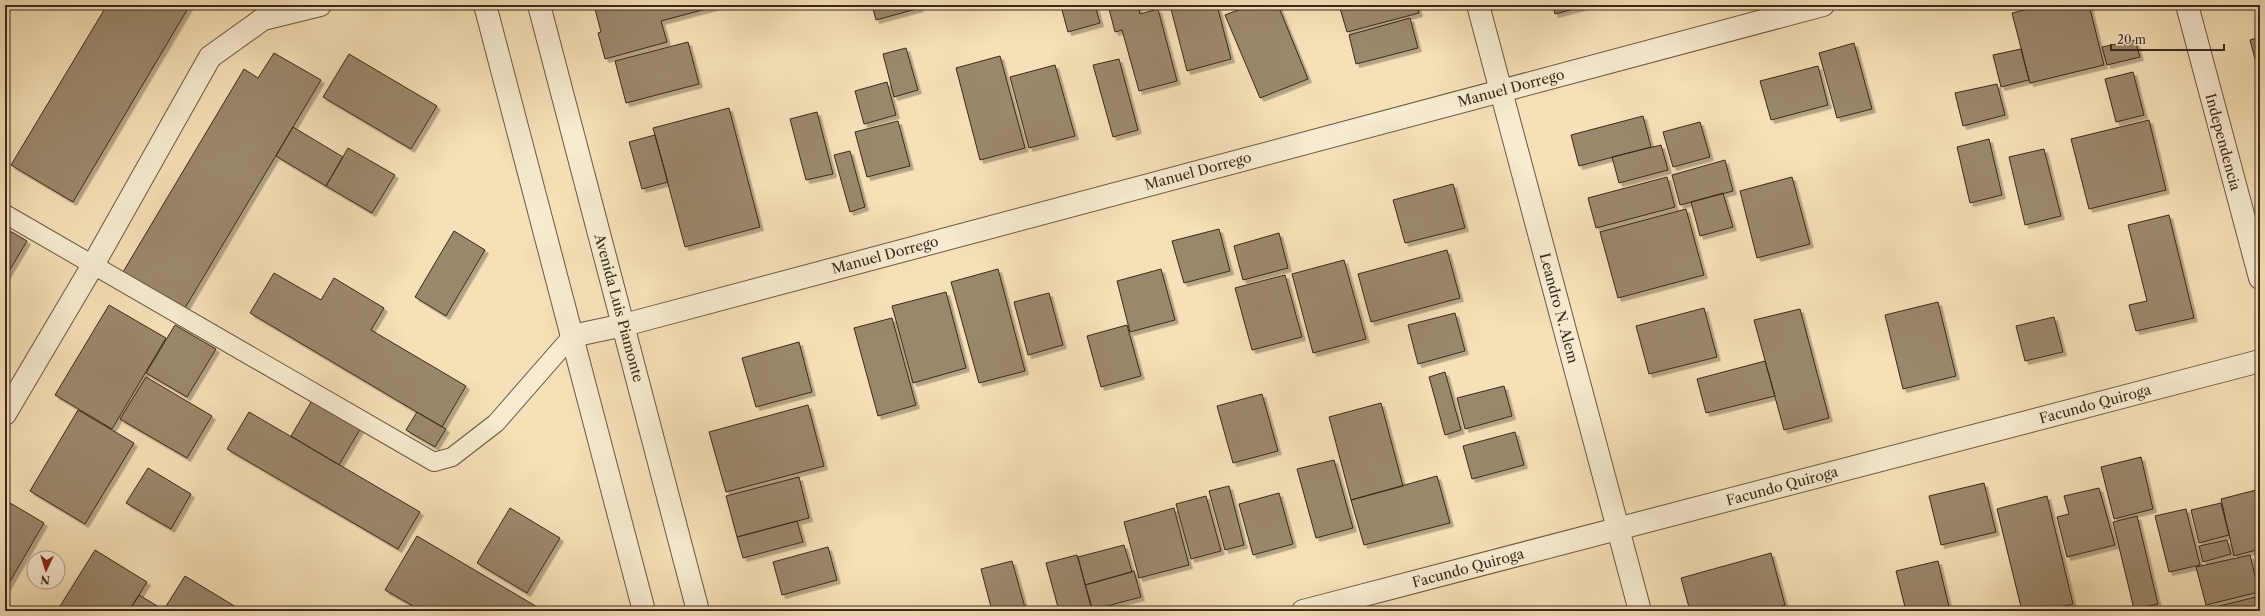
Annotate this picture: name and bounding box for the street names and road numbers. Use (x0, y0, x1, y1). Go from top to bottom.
street label: Manuel Dorrego (1456, 65, 1566, 111)
street label: Independencia (2201, 91, 2245, 193)
street label: Manuel Dorrego (1143, 148, 1253, 194)
street label: Avenida Luis Piamonte (590, 231, 648, 384)
street label: Manuel Dorrego (830, 232, 940, 278)
street label: Leandro N. Alem (1536, 251, 1582, 365)
street label: Facundo Quiroga (2037, 380, 2154, 428)
street label: Facundo Quiroga (1724, 462, 1841, 510)
street label: Facundo Quiroga (1410, 544, 1527, 592)

